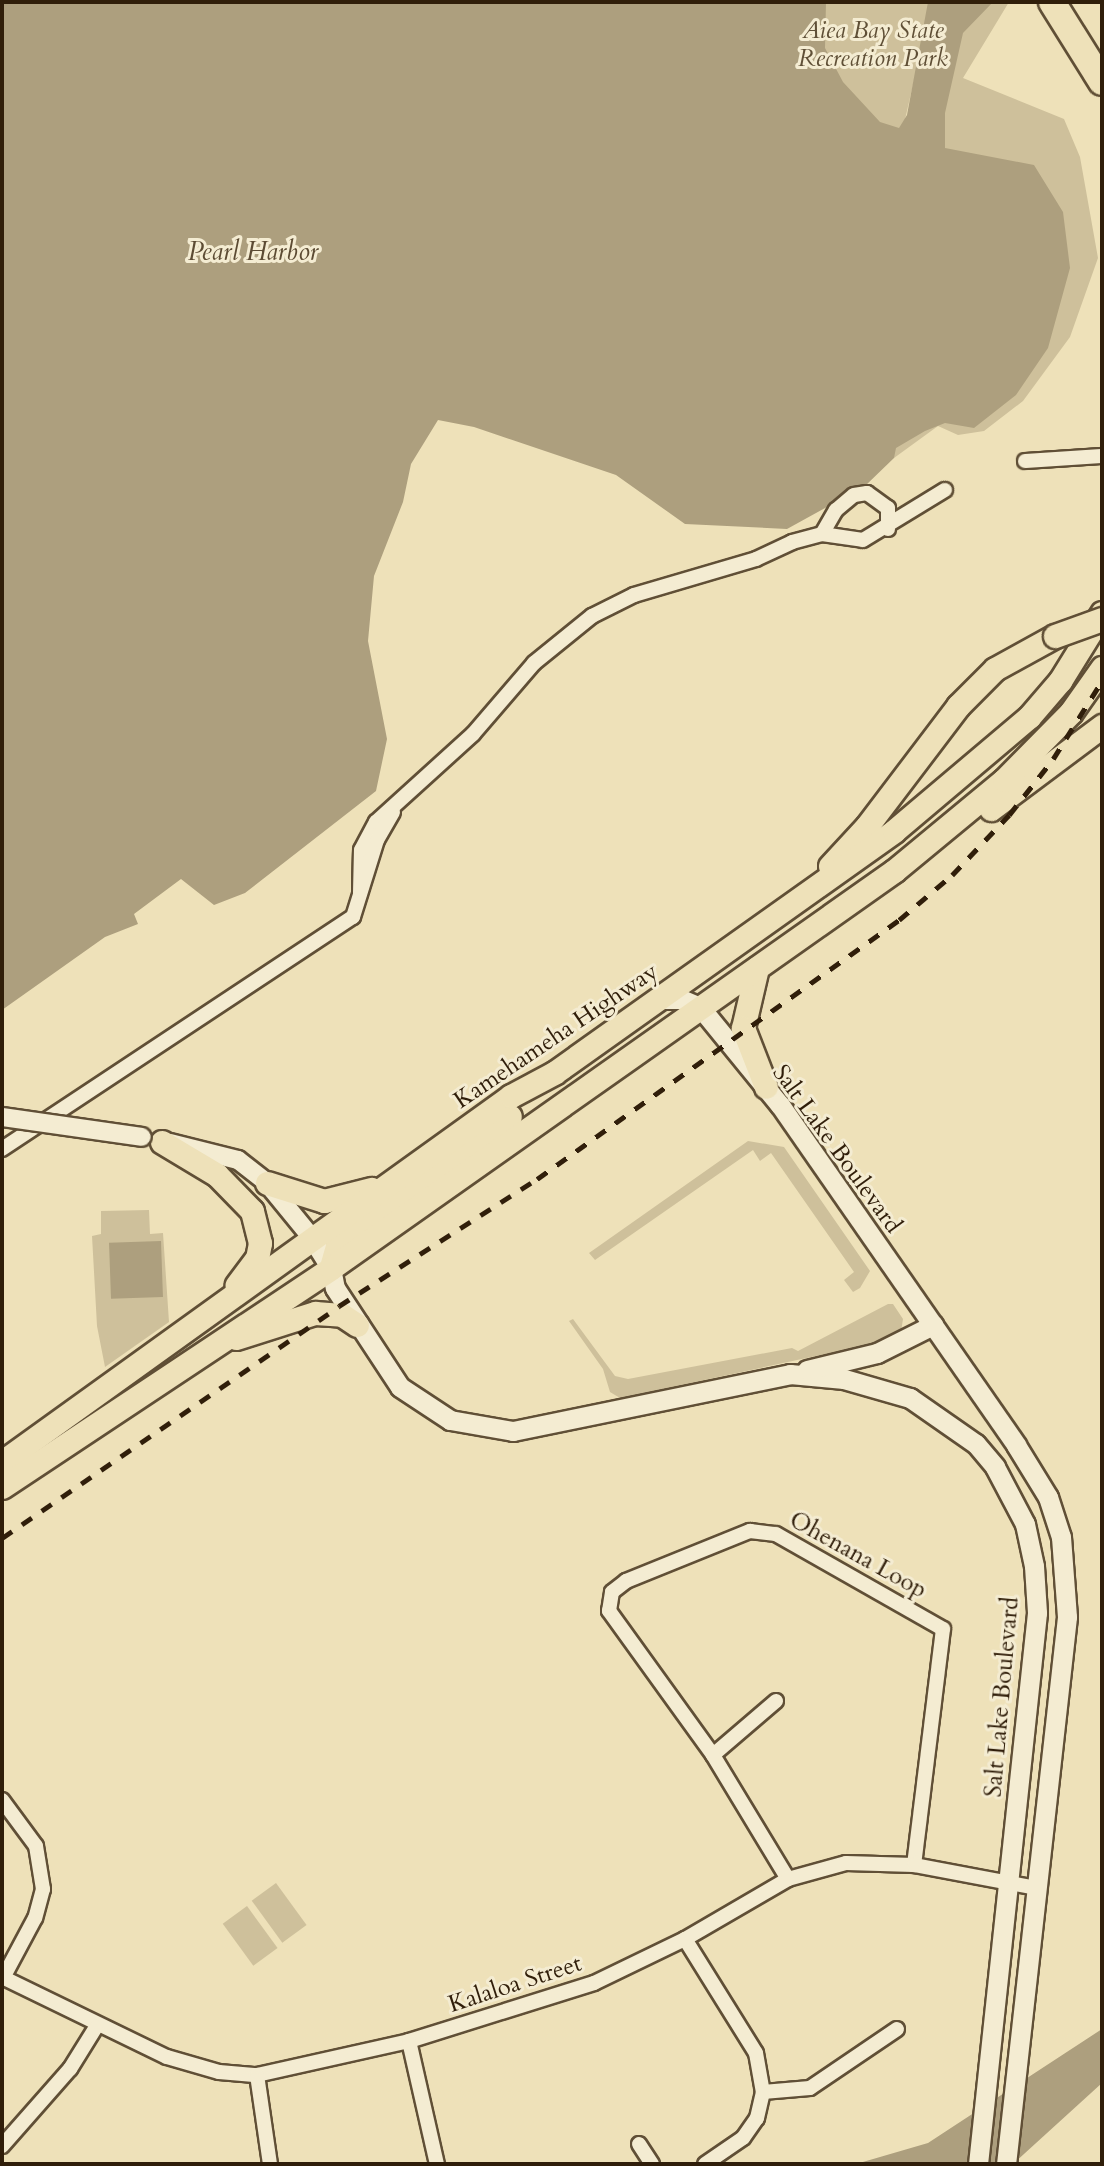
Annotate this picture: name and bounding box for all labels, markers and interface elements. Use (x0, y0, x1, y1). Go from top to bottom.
park label: Aiea Bay State Recreation Park (798, 17, 948, 73)
water label: Pearl Harbor (188, 236, 318, 268)
street label: Kamehameha Highway (449, 957, 663, 1115)
street label: Salt Lake Boulevard (766, 1059, 908, 1239)
street label: Ohenana Loop (784, 1505, 932, 1605)
street label: Salt Lake Boulevard (979, 1596, 1025, 1798)
street label: Kalaloa Street (445, 1949, 585, 2019)

